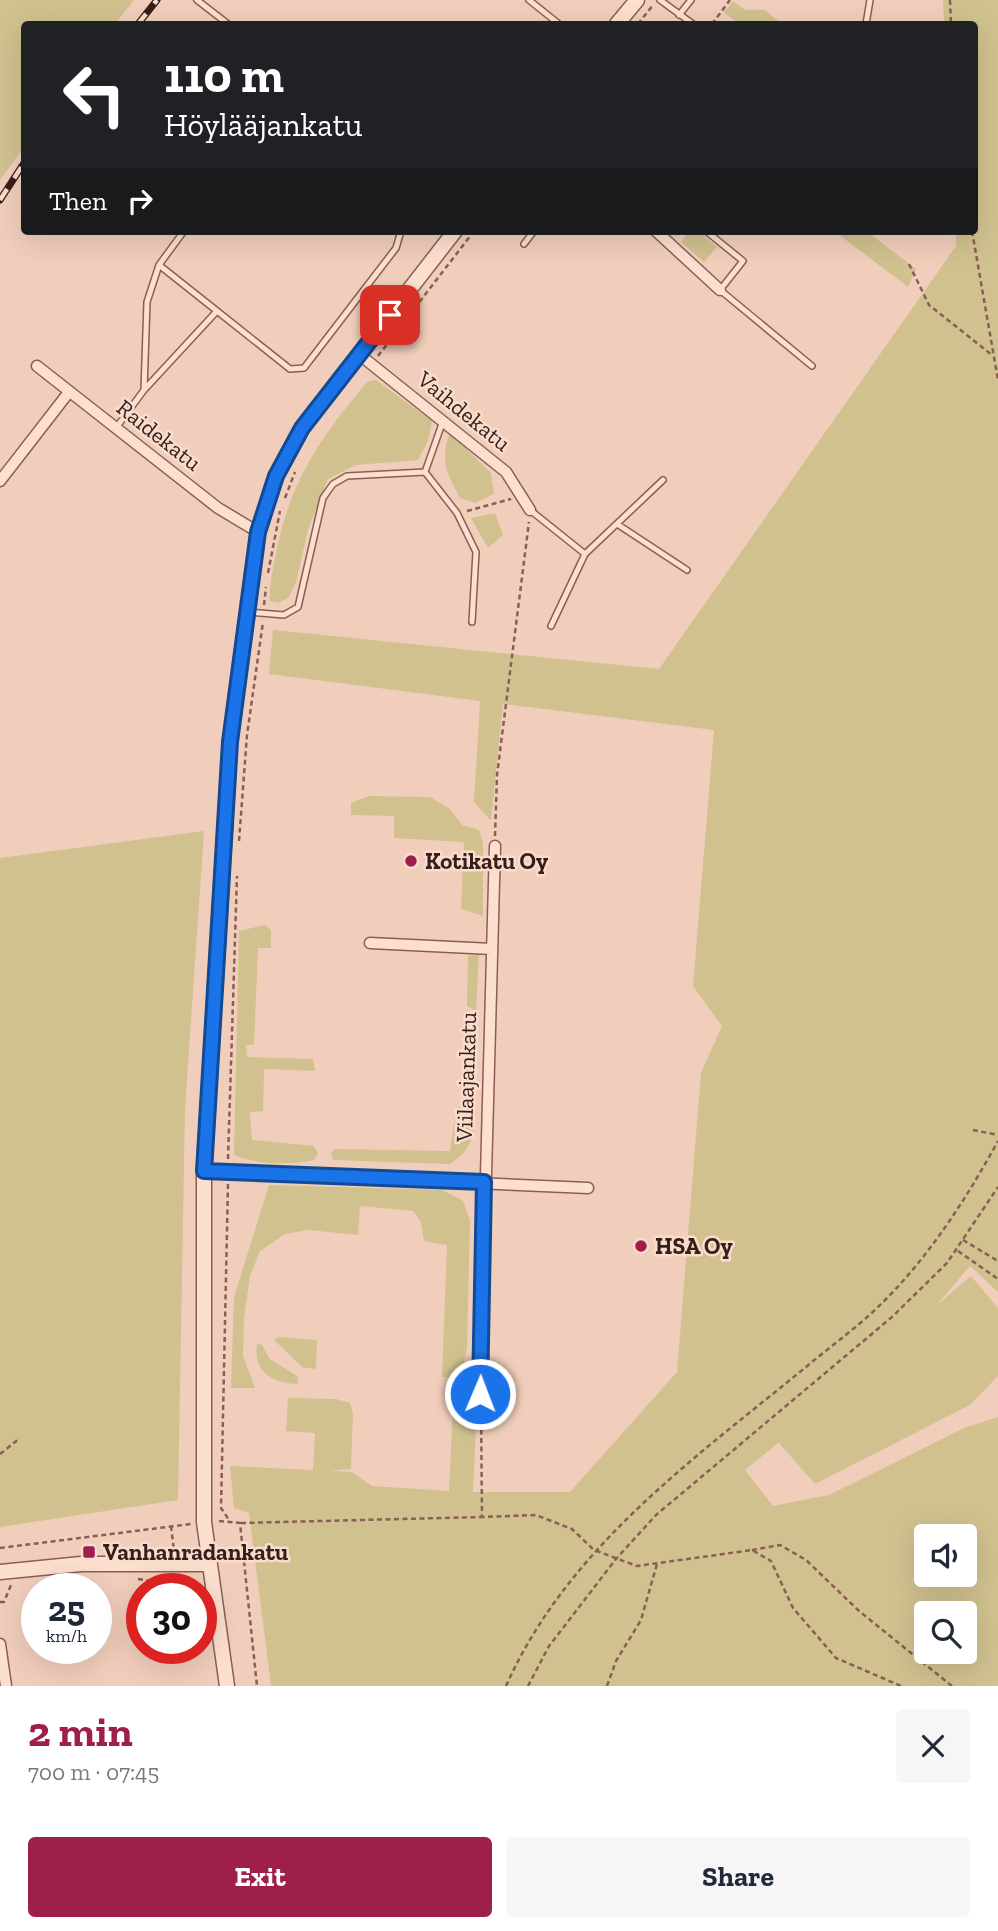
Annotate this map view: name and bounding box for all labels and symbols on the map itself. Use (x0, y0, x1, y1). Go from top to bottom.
pin (360, 285, 420, 345)
street label: Vaihdekatu (411, 364, 516, 457)
street label: Raidekatu (111, 393, 207, 477)
place label: Kotikatu Oy (425, 847, 549, 875)
marker: Kotikatu Oy (403, 853, 419, 869)
street label: Viilaajankatu (450, 1011, 482, 1144)
place label: HSA Oy (655, 1232, 733, 1260)
marker: HSA Oy (633, 1238, 649, 1254)
position arrow (443, 1357, 517, 1431)
place label: Vanhanradankatu (103, 1538, 289, 1566)
marker: Vanhanradankatu (81, 1544, 97, 1560)
speed limit sign: 30 (126, 1573, 217, 1664)

